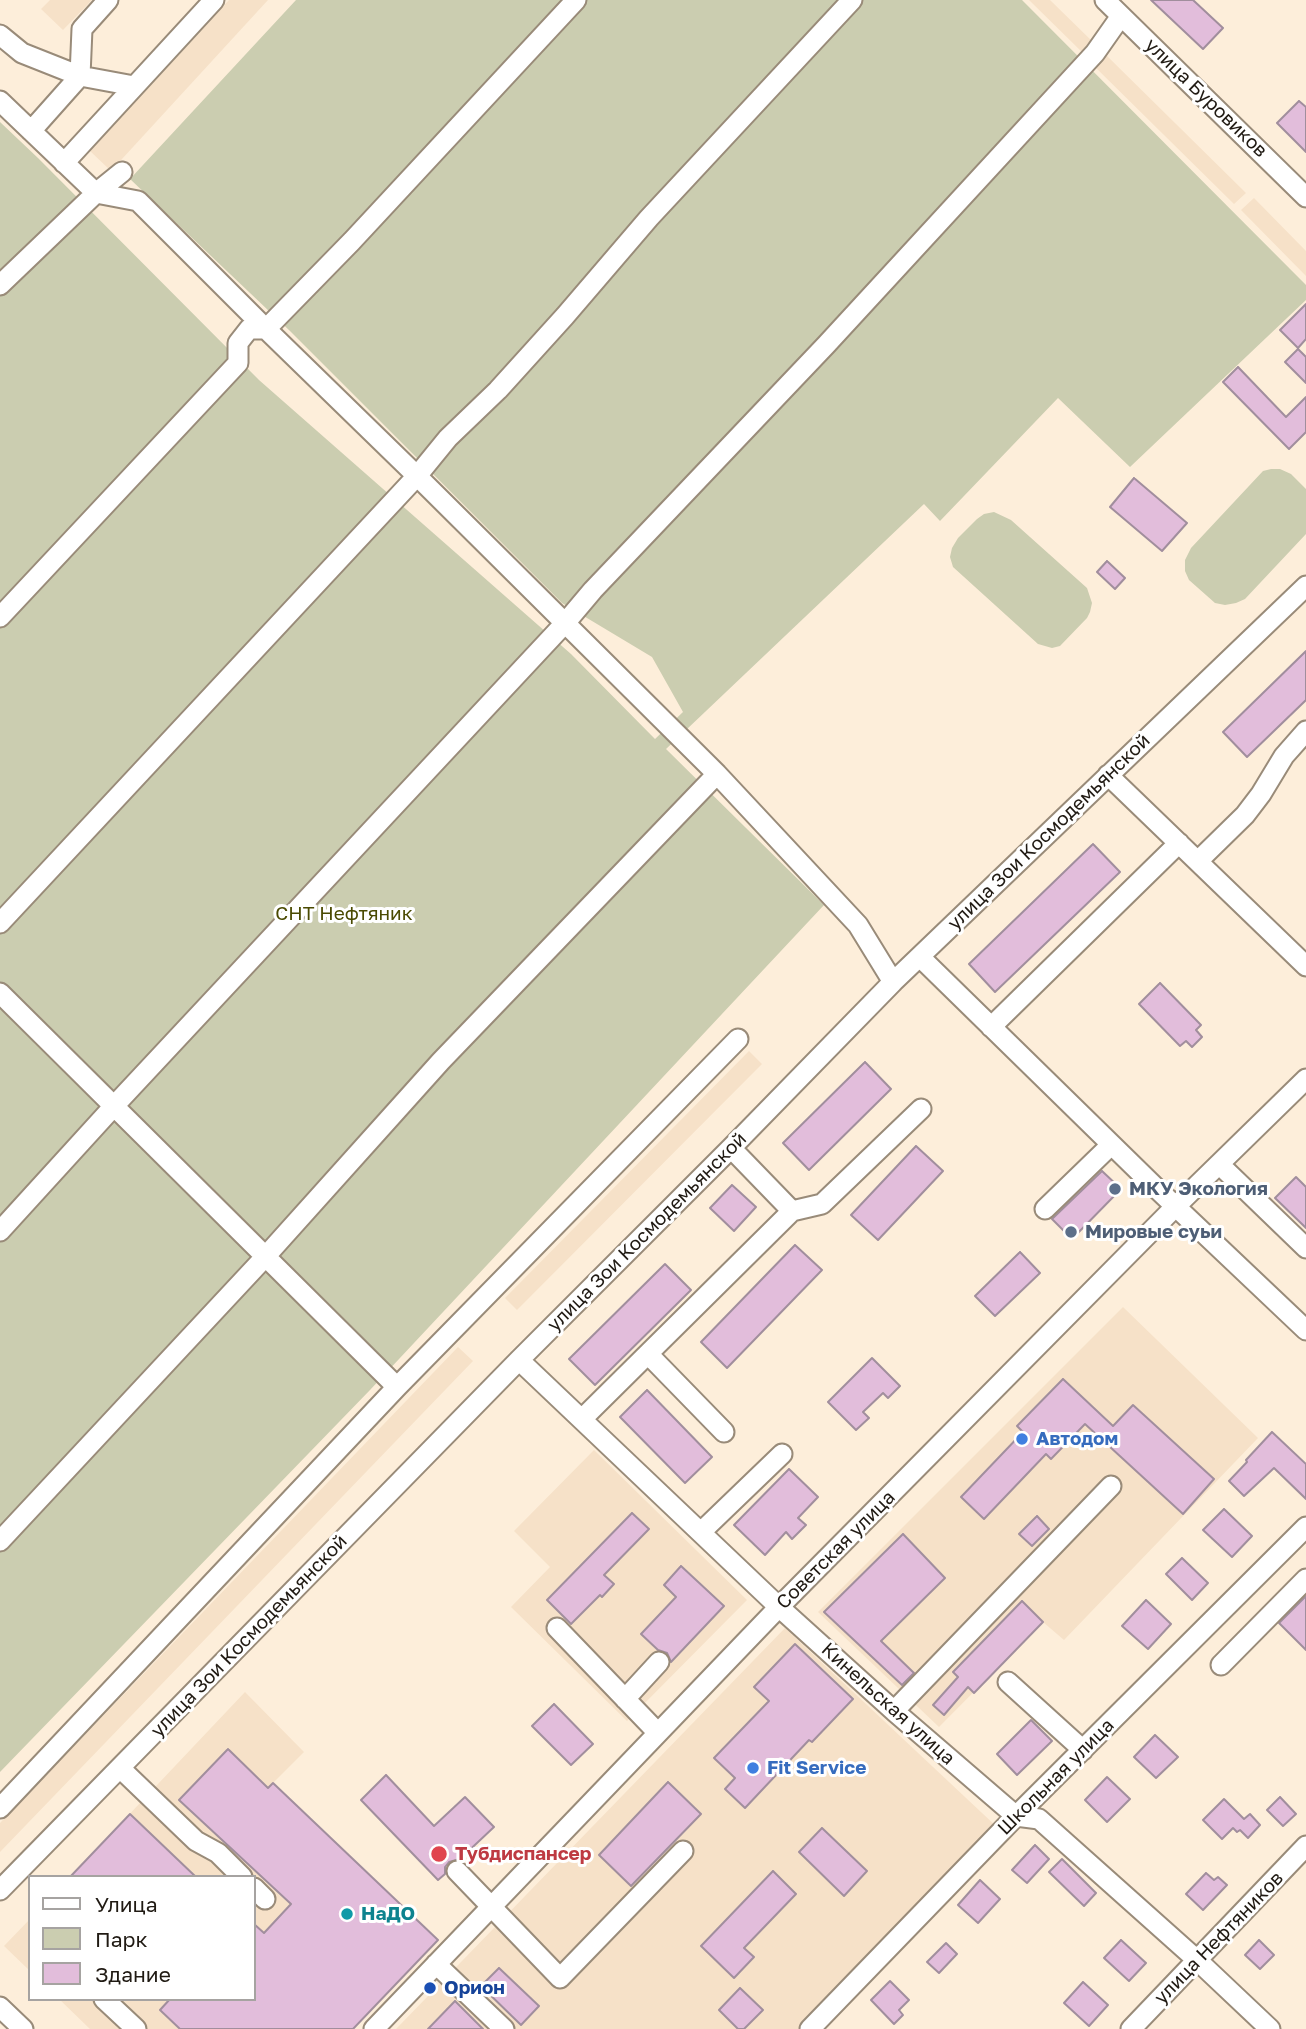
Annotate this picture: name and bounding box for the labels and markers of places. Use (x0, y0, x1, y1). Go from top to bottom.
place label: МКУ Экология (1129, 1178, 1268, 1200)
marker: МКУ Экология (1107, 1181, 1123, 1197)
place label: Мировые суьи (1085, 1221, 1222, 1243)
marker: Мировые суьи (1063, 1224, 1079, 1240)
place label: Автодом (1036, 1428, 1118, 1450)
marker: Автодом (1014, 1431, 1030, 1447)
place label: Fit Service (767, 1757, 866, 1779)
marker: Fit Service (745, 1760, 761, 1776)
place label: Тубдиспансер (455, 1843, 592, 1865)
marker: Тубдиспансер (429, 1844, 449, 1864)
place label: НаДО (361, 1903, 415, 1925)
marker: НаДО (339, 1906, 355, 1922)
place label: Орион (444, 1977, 505, 1999)
marker: Орион (422, 1980, 438, 1996)

